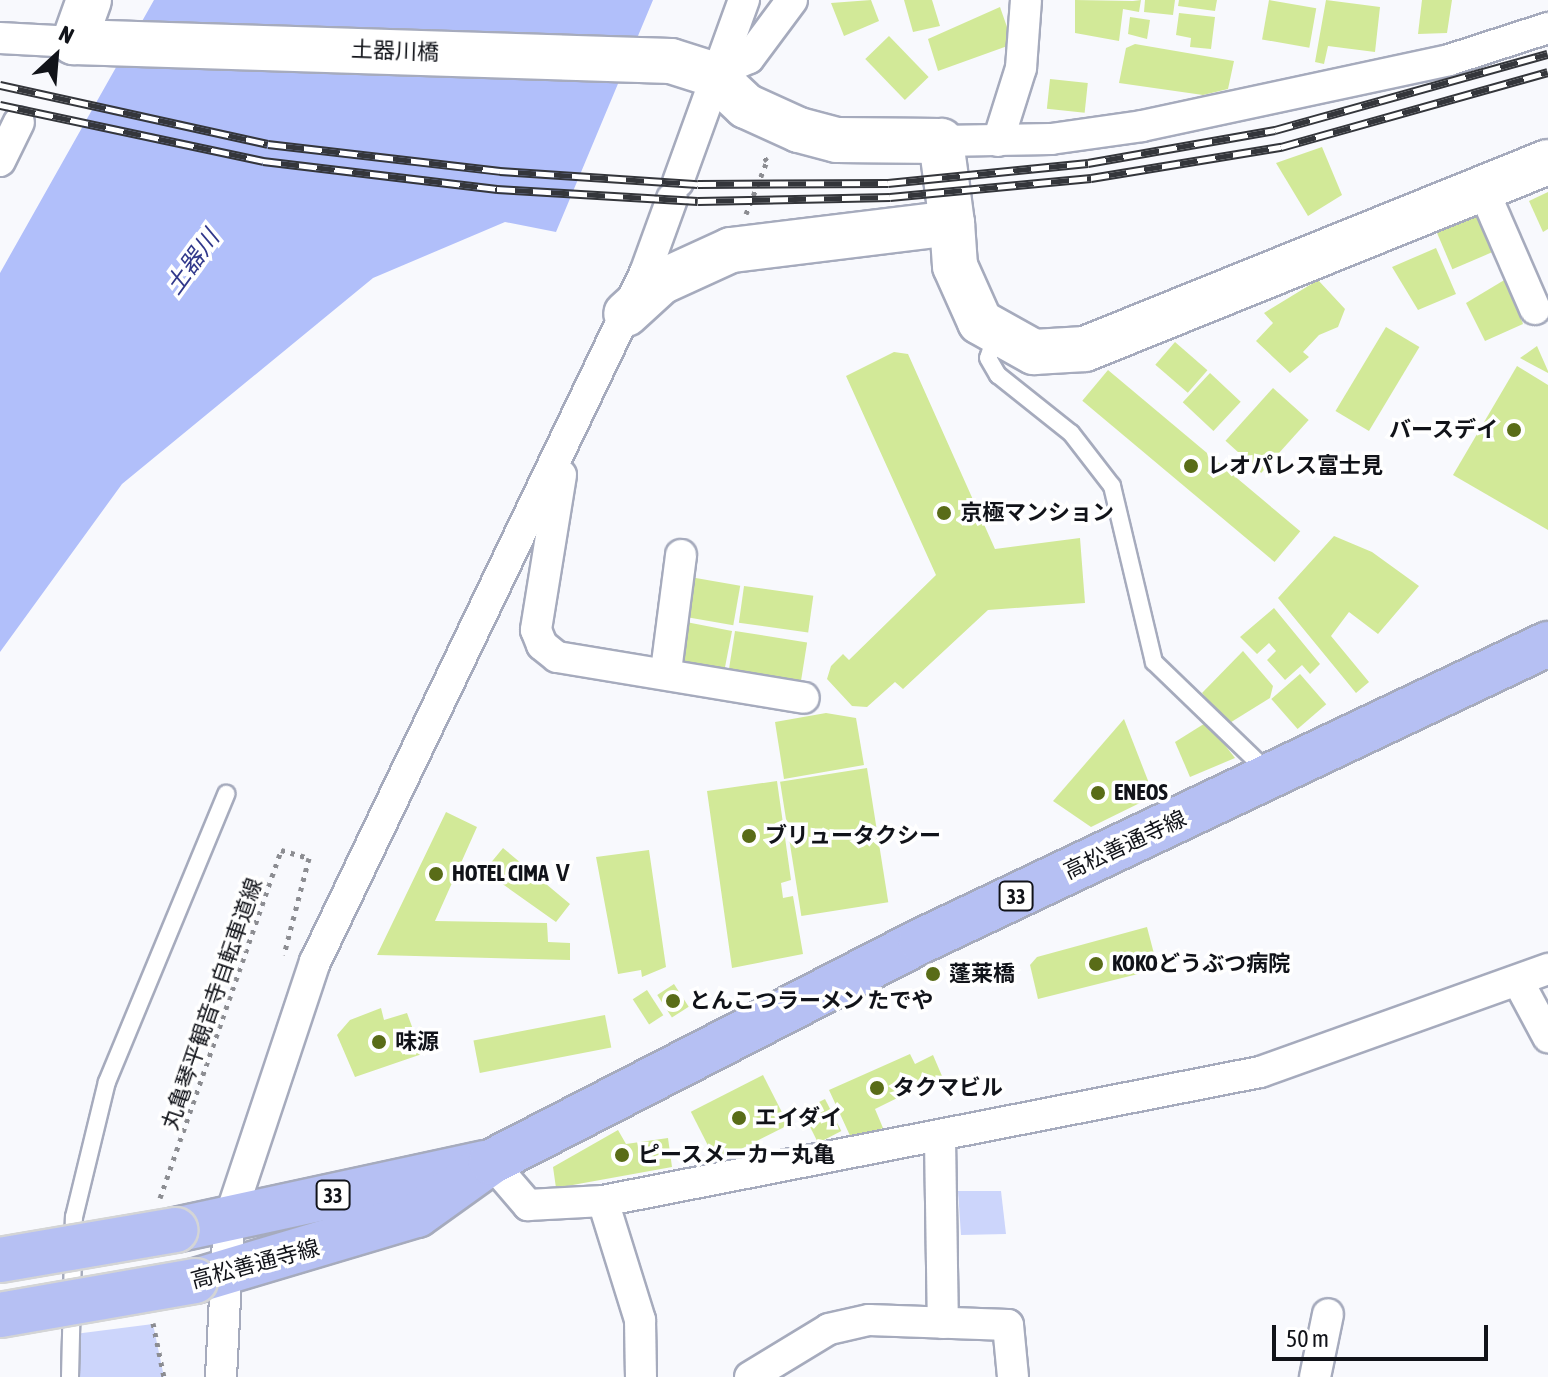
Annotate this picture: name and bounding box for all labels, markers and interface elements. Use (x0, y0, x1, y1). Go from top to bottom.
north arrow (16, 16, 96, 96)
text: N (55, 20, 78, 49)
street label: 土器川橋 (351, 36, 439, 66)
water label: 土器川 (159, 224, 225, 300)
place label: バースデイ (1388, 417, 1498, 443)
marker: バースデイ (1505, 421, 1523, 439)
place label: レオパレス富士見 (1207, 453, 1383, 479)
marker: レオパレス富士見 (1182, 457, 1200, 475)
place label: 京極マンション (960, 500, 1114, 526)
marker: 京極マンション (935, 504, 953, 522)
place label: ENEOS (1114, 780, 1168, 806)
marker: ENEOS (1089, 784, 1107, 802)
street label: 高松善通寺線 (1060, 805, 1190, 885)
place label: ブリュータクシー (765, 823, 941, 849)
marker: ブリュータクシー (740, 827, 758, 845)
place label: HOTEL CIMA Ⅴ (452, 861, 574, 887)
marker: HOTEL CIMA Ⅴ (427, 865, 445, 883)
street label: 丸亀琴平観音寺自転車道線 (157, 875, 267, 1133)
road number: 33 (998, 880, 1034, 912)
place label: KOKOどうぶつ病院 (1112, 951, 1290, 977)
marker: KOKOどうぶつ病院 (1087, 955, 1105, 973)
place label: 蓬莱橋 (949, 961, 1015, 987)
marker: 蓬莱橋 (924, 965, 942, 983)
place label: とんこつラーメン たでや (689, 988, 934, 1014)
marker: とんこつラーメン たでや (664, 992, 682, 1010)
place label: 味源 (395, 1029, 439, 1055)
marker: 味源 (370, 1033, 388, 1051)
place label: タクマビル (893, 1075, 1003, 1101)
marker: タクマビル (868, 1079, 886, 1097)
place label: エイダイ (755, 1105, 843, 1131)
marker: エイダイ (730, 1109, 748, 1127)
place label: ピースメーカー丸亀 (638, 1142, 836, 1168)
marker: ピースメーカー丸亀 (613, 1146, 631, 1164)
road number: 33 (315, 1179, 351, 1211)
street label: 高松善通寺線 (188, 1234, 322, 1294)
scale bar (1276, 1309, 1492, 1359)
text: 50 m (1286, 1325, 1329, 1352)

